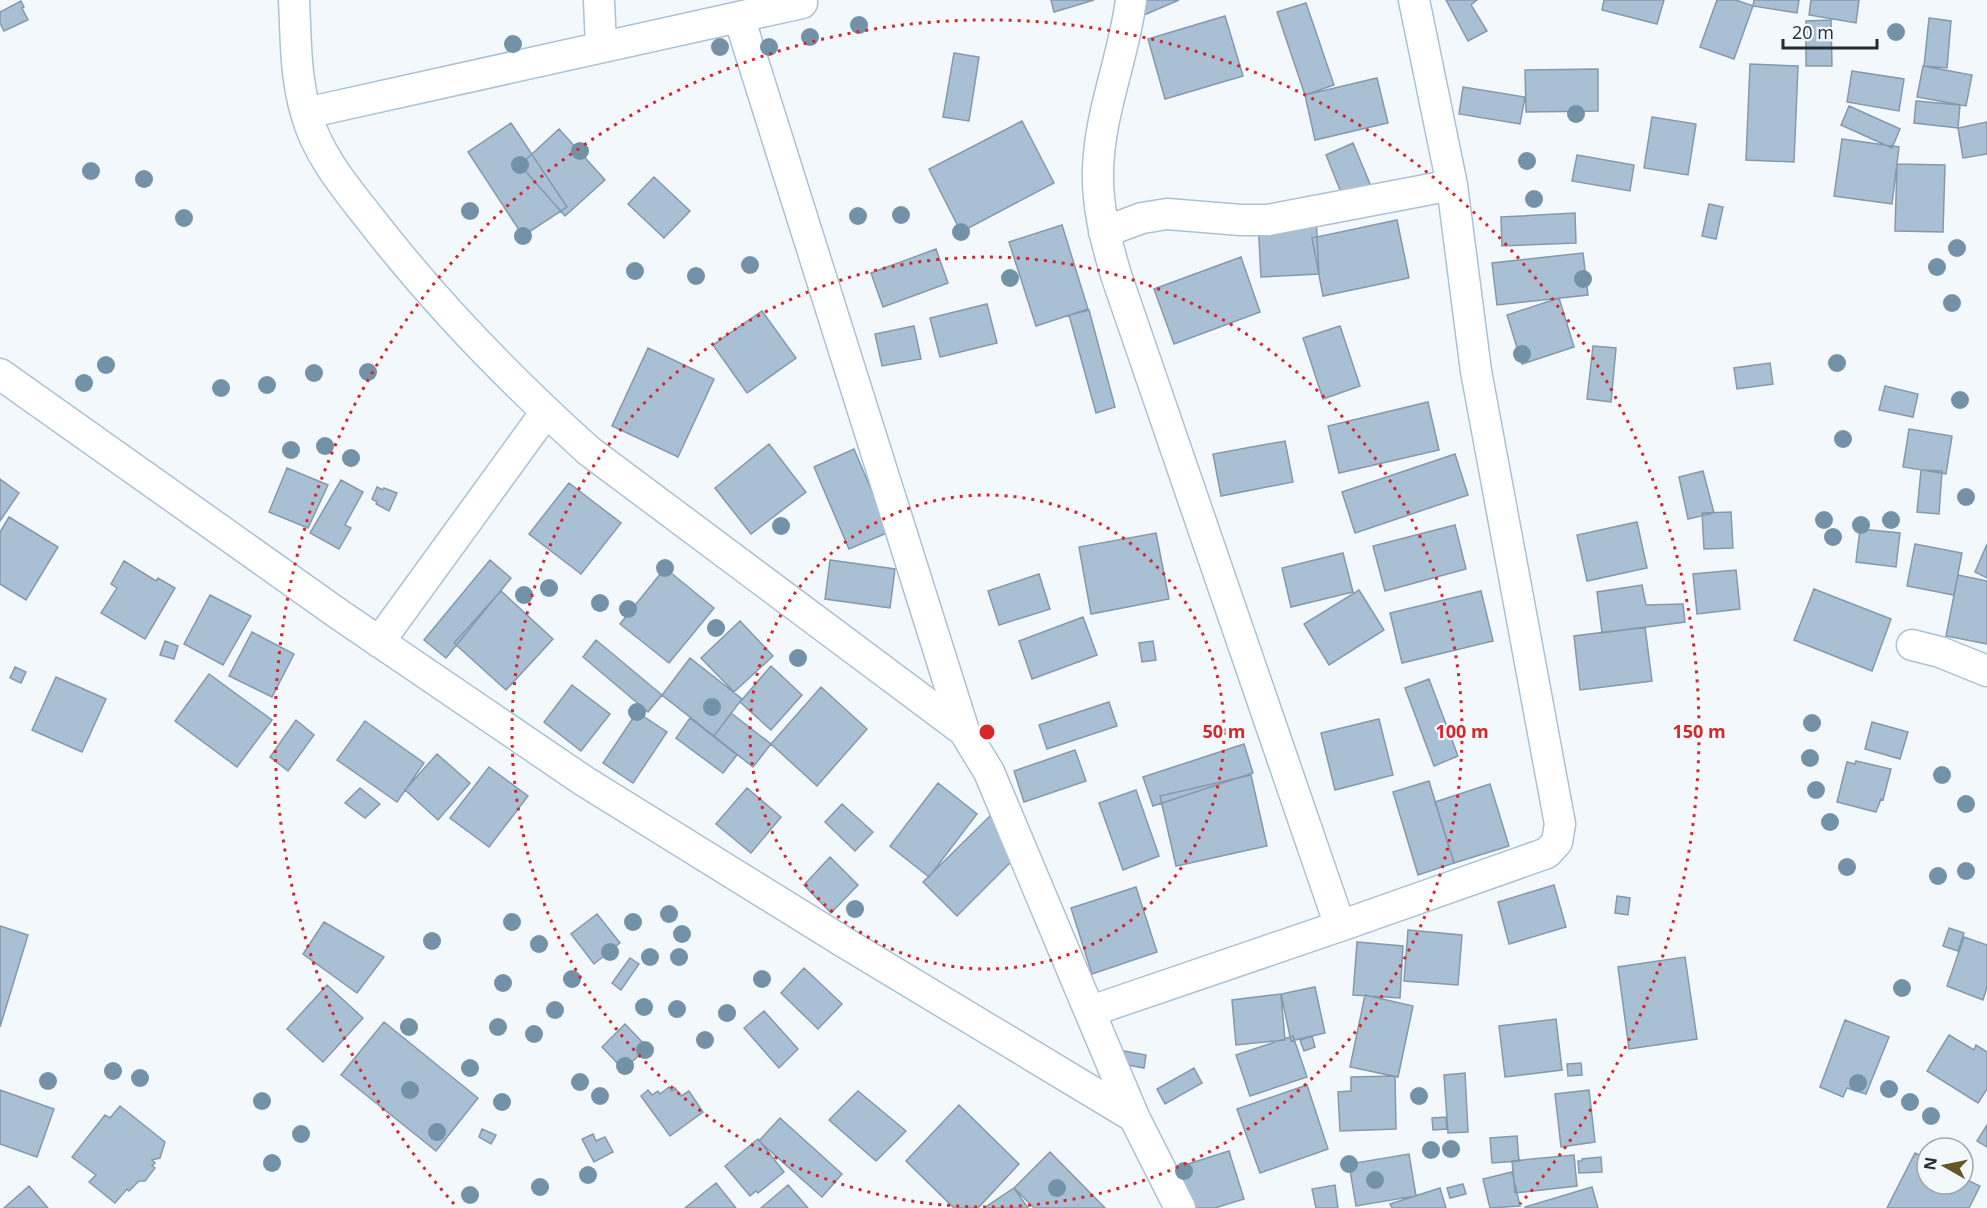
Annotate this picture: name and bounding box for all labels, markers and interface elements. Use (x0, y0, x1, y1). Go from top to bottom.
scale bar (1783, 12, 1878, 50)
text: 20 m (1792, 20, 1834, 44)
text: 50 m (1203, 719, 1245, 743)
text: 100 m (1435, 719, 1489, 743)
text: 150 m (1672, 719, 1726, 743)
centre of rings (977, 722, 997, 742)
north arrow (1915, 1136, 1975, 1196)
text: N (1918, 1156, 1942, 1172)

